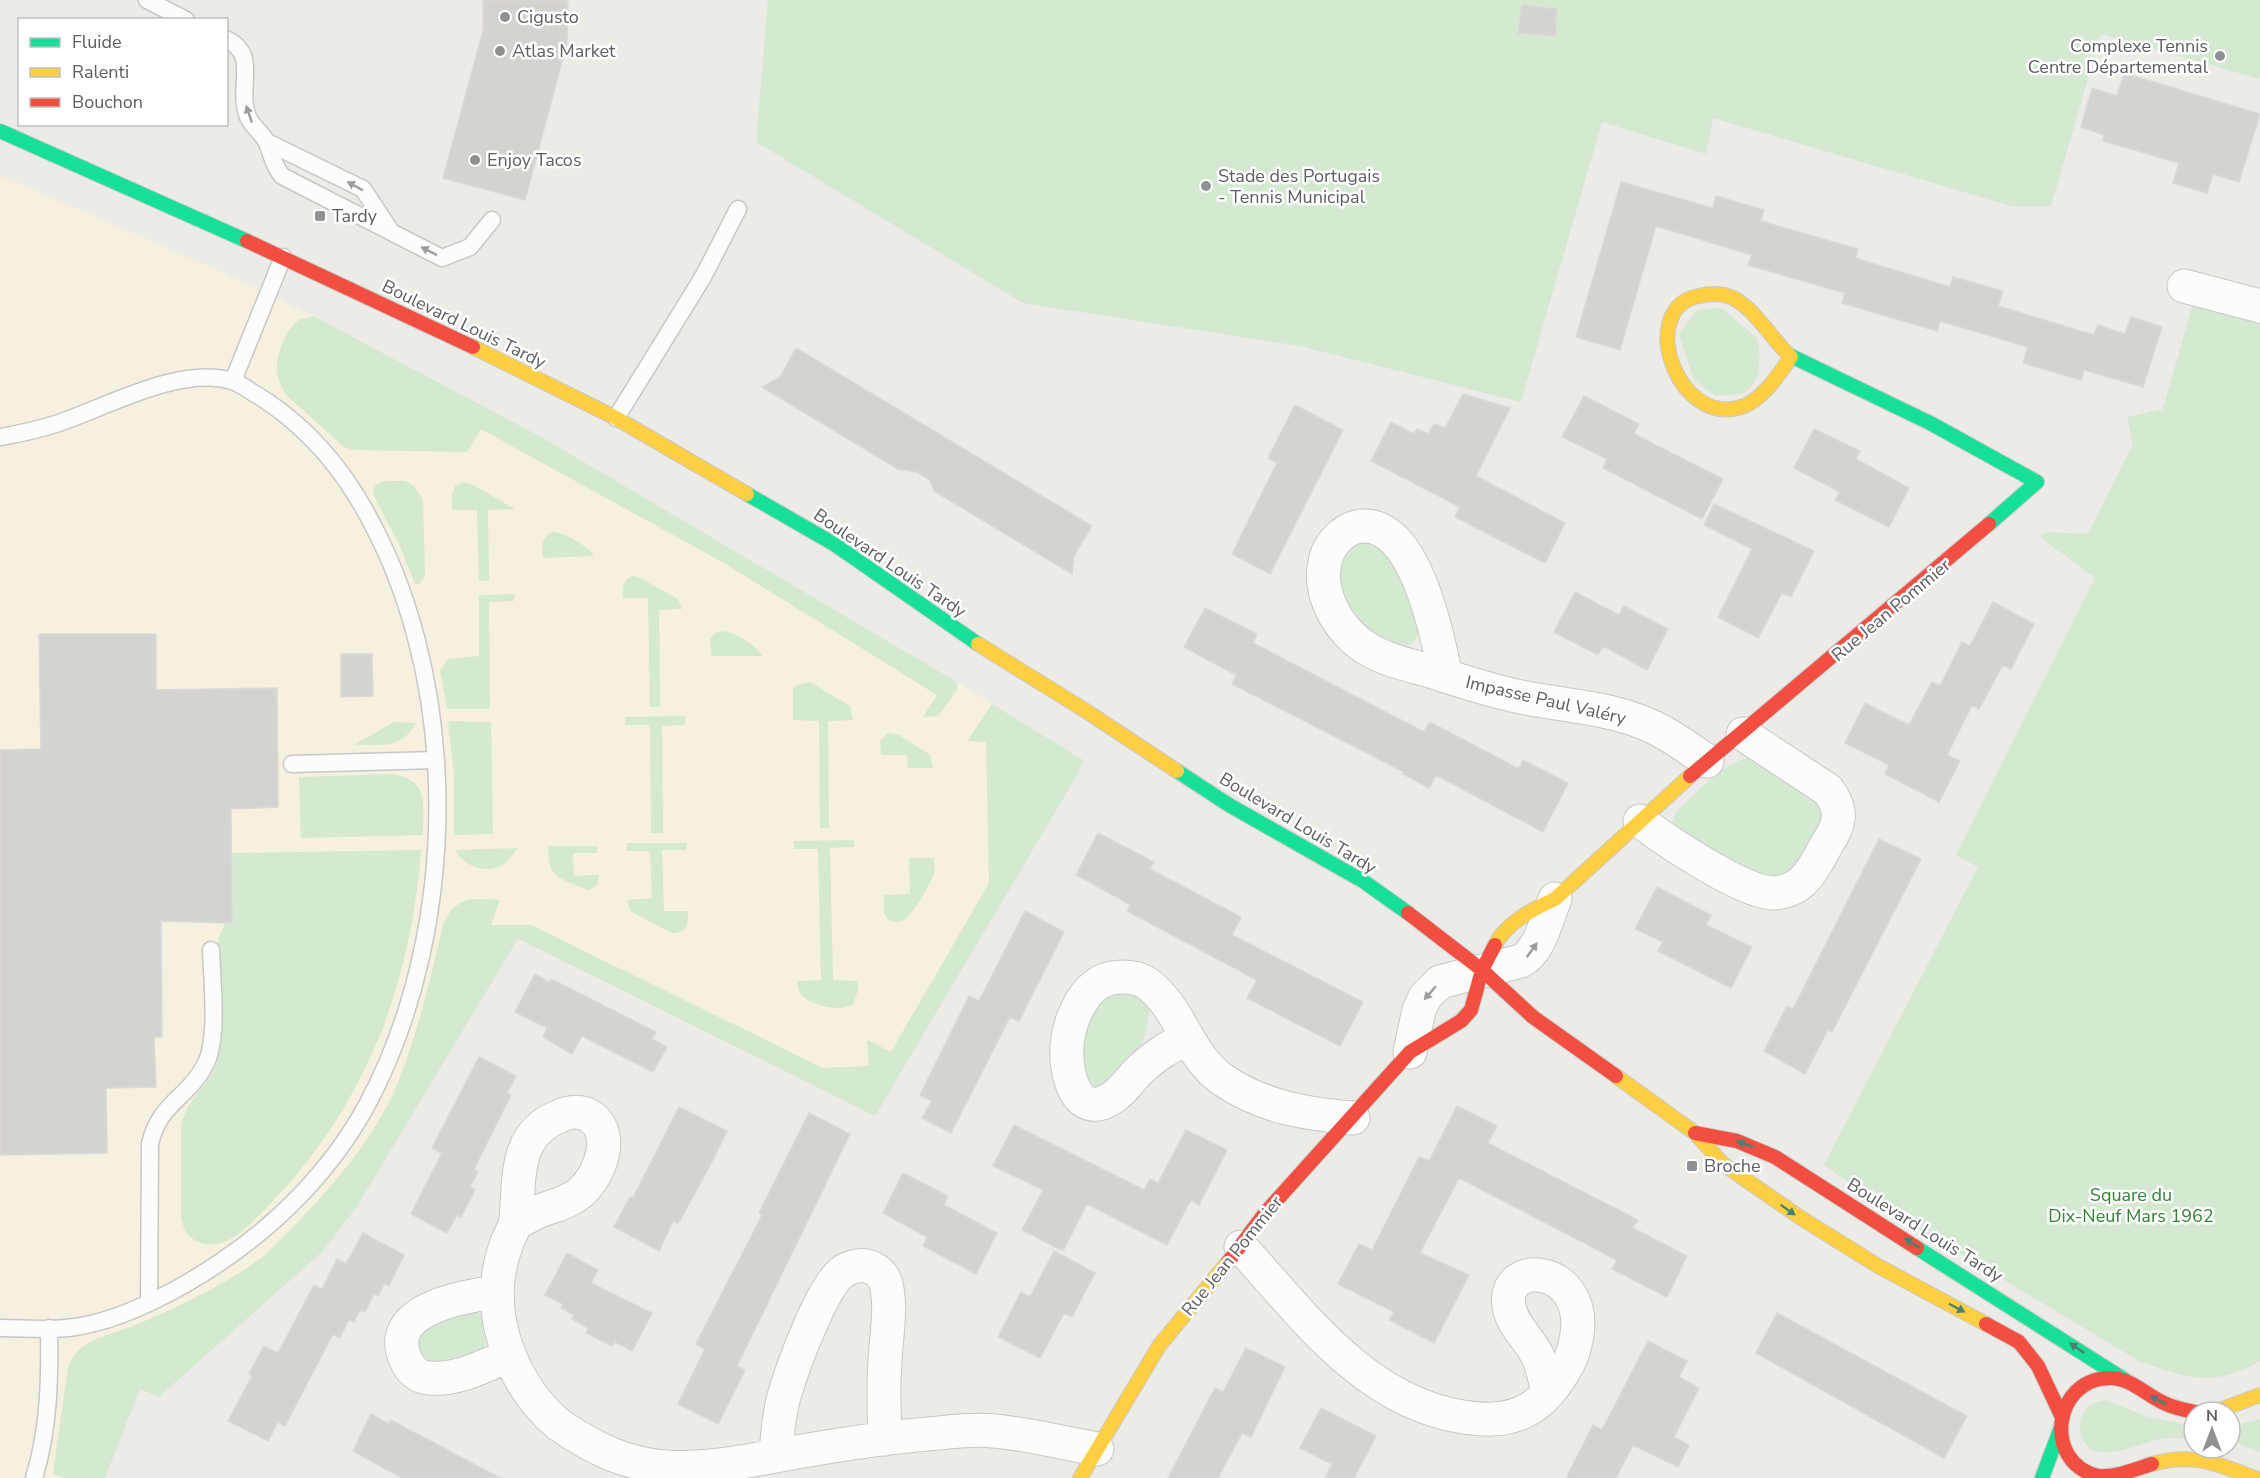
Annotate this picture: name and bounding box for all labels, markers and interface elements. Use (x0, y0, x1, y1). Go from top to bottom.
place label: Cigusto (517, 5, 579, 29)
marker: Cigusto (498, 10, 512, 24)
legend (18, 18, 228, 126)
text: Fluide (72, 30, 122, 54)
place label: Complexe Tennis Centre Départemental (2028, 34, 2209, 79)
place label: Atlas Market (512, 39, 616, 63)
marker: Atlas Market (493, 44, 507, 58)
marker: Complexe Tennis Centre Départemental (2213, 49, 2227, 63)
text: Ralenti (72, 60, 129, 84)
text: Bouchon (72, 90, 143, 114)
one-way arrow (243, 104, 253, 122)
place label: Enjoy Tacos (487, 148, 582, 172)
marker: Enjoy Tacos (468, 153, 482, 167)
place label: Stade des Portugais - Tennis Municipal (1218, 164, 1380, 209)
marker: Stade des Portugais - Tennis Municipal (1199, 179, 1213, 193)
one-way arrow (346, 181, 363, 191)
place label: Tardy (332, 204, 378, 228)
marker: Tardy (313, 209, 327, 223)
one-way arrow (420, 246, 437, 256)
street label: Boulevard Louis Tardy (378, 274, 551, 374)
street label: Boulevard Louis Tardy (809, 503, 972, 624)
street label: Rue Jean Pommier (1827, 553, 1956, 667)
street label: Impasse Paul Valéry (1463, 670, 1629, 730)
street label: Boulevard Louis Tardy (1215, 767, 1382, 880)
one-way arrow (1526, 942, 1538, 958)
one-way arrow (1424, 985, 1437, 1000)
one-way arrow (1735, 1139, 1753, 1149)
place label: Broche (1704, 1154, 1761, 1178)
marker: Broche (1685, 1159, 1699, 1173)
street label: Boulevard Louis Tardy (1843, 1172, 2008, 1288)
park label: Square du Dix-Neuf Mars 1962 (2048, 1183, 2214, 1228)
street label: Rue Jean Pommier (1176, 1190, 1288, 1321)
one-way arrow (1780, 1204, 1796, 1215)
one-way arrow (1904, 1238, 1920, 1249)
one-way arrow (1948, 1303, 1965, 1312)
one-way arrow (2069, 1342, 2085, 1354)
one-way arrow (2150, 1395, 2167, 1405)
north arrow (2182, 1400, 2242, 1460)
text: N (2206, 1405, 2218, 1427)

